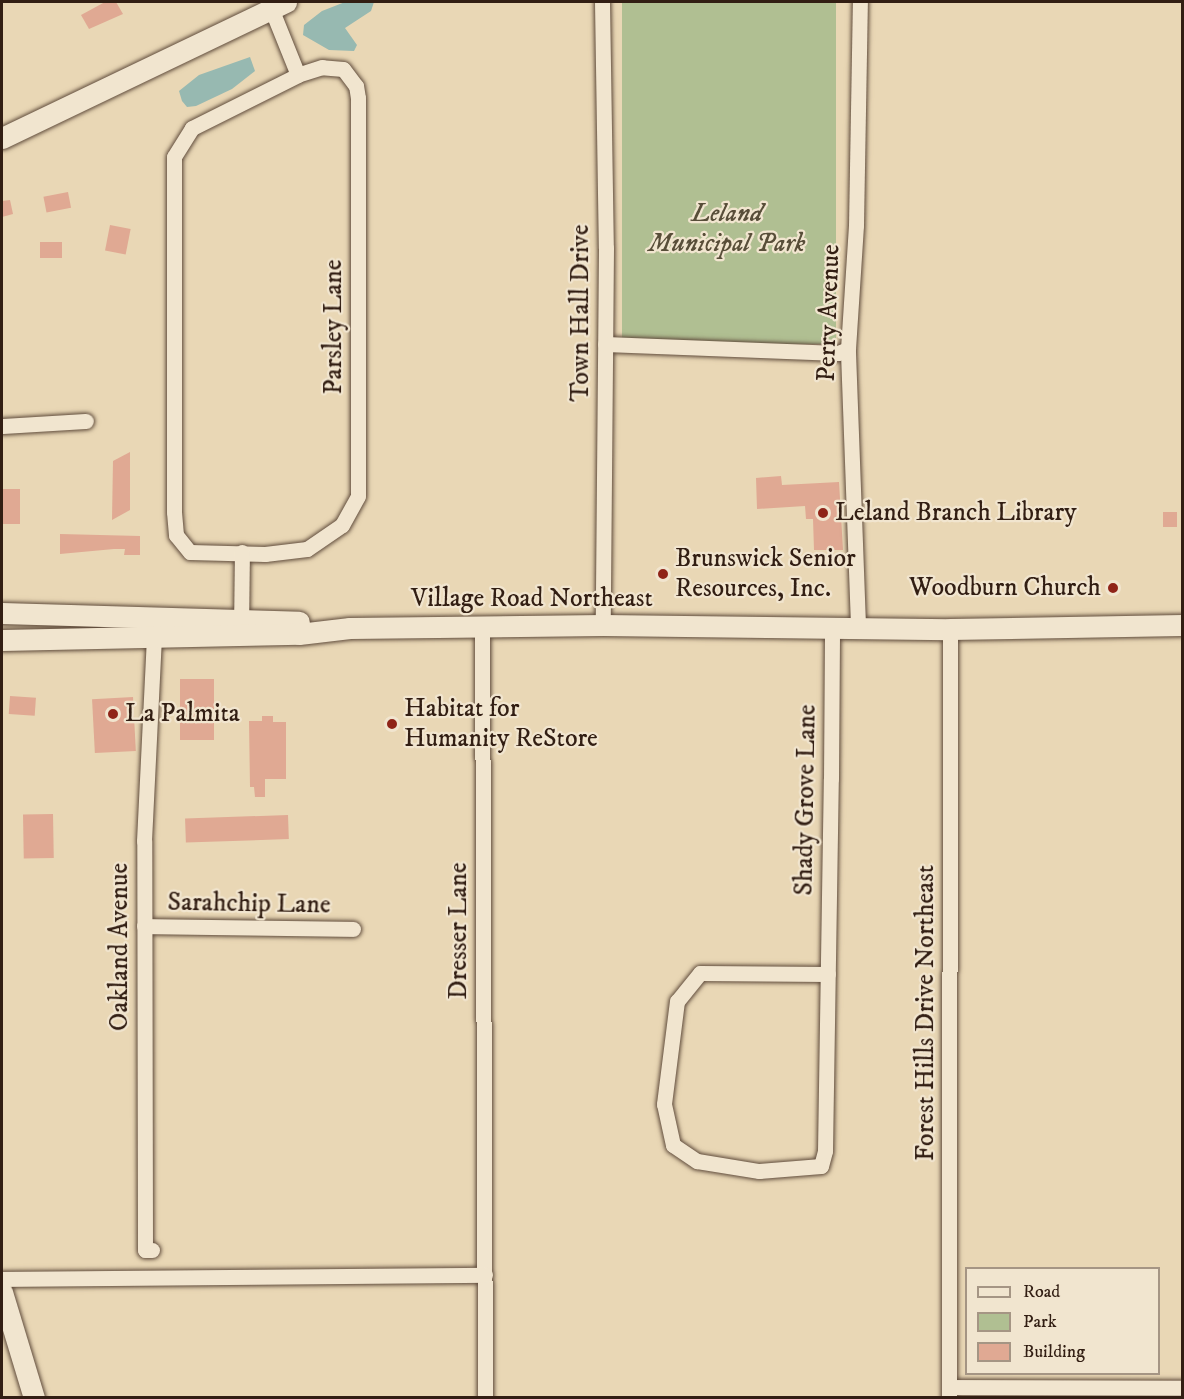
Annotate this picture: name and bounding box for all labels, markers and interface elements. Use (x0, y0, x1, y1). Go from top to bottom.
park label: Leland Municipal Park (649, 198, 805, 260)
street label: Town Hall Drive (565, 224, 597, 402)
street label: Perry Avenue (811, 244, 847, 382)
street label: Parsley Lane (318, 260, 350, 394)
place label: Leland Branch Library (835, 497, 1077, 529)
marker: Leland Branch Library (816, 506, 830, 520)
place label: Brunswick Senior Resources, Inc. (675, 543, 856, 604)
marker: Brunswick Senior Resources, Inc. (656, 567, 670, 581)
place label: Woodburn Church (909, 572, 1101, 604)
marker: Woodburn Church (1106, 581, 1120, 595)
street label: Village Road Northeast (411, 583, 653, 615)
place label: Habitat for Humanity ReStore (404, 693, 598, 754)
place label: La Palmita (125, 698, 240, 730)
street label: Shady Grove Lane (789, 704, 823, 896)
marker: La Palmita (106, 707, 120, 721)
marker: Habitat for Humanity ReStore (385, 717, 399, 731)
street label: Dresser Lane (443, 862, 475, 1000)
street label: Oakland Avenue (104, 863, 136, 1031)
street label: Forest Hills Drive Northeast (910, 865, 942, 1161)
street label: Sarahchip Lane (167, 887, 331, 921)
legend (965, 1267, 1160, 1375)
text: Road (1023, 1281, 1060, 1303)
text: Park (1023, 1311, 1057, 1333)
text: Building (1023, 1341, 1085, 1363)

